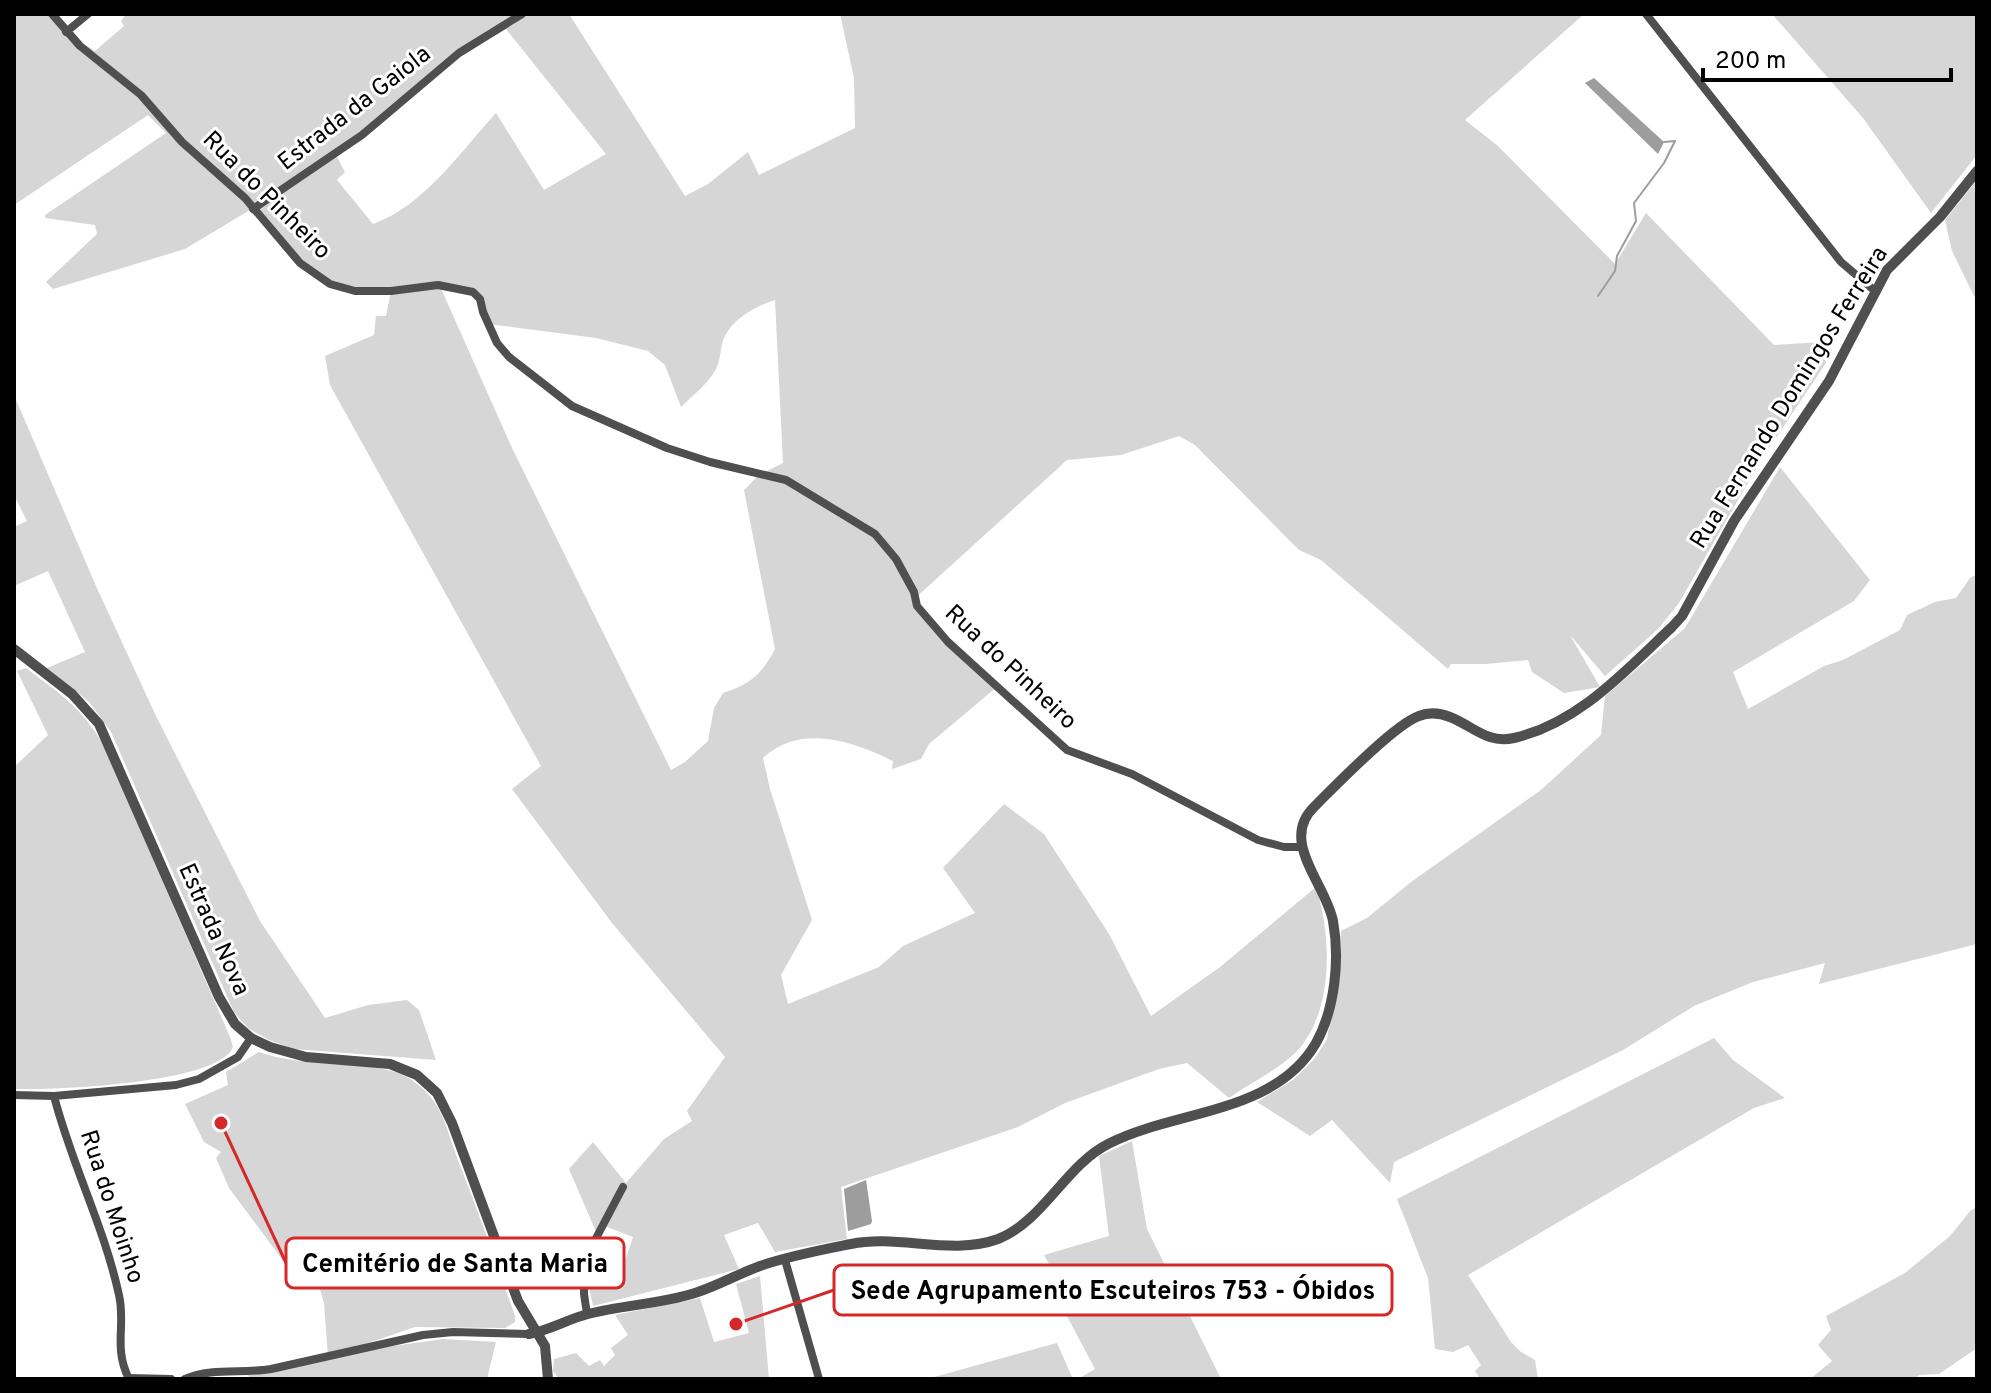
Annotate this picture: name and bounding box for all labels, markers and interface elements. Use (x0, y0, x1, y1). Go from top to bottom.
scale bar (1703, 32, 1951, 82)
street label: Estrada da Gaiola (272, 40, 438, 178)
text: 200 m (1715, 47, 1786, 77)
street label: Rua do Pinheiro (195, 125, 337, 267)
street label: Rua Fernando Domingos Ferreira (1684, 241, 1896, 555)
street label: Rua do Pinheiro (938, 599, 1082, 737)
street label: Estrada Nova (171, 859, 255, 1001)
street label: Rua do Moinho (72, 1126, 150, 1288)
callout: Cemitério de Santa Maria (286, 1238, 624, 1288)
text: Cemitério de Santa Maria (302, 1249, 608, 1282)
callout: Sede Agrupamento Escuteiros 753 - Óbidos (834, 1265, 1392, 1315)
text: Sede Agrupamento Escuteiros 753 - Óbidos (851, 1274, 1375, 1309)

